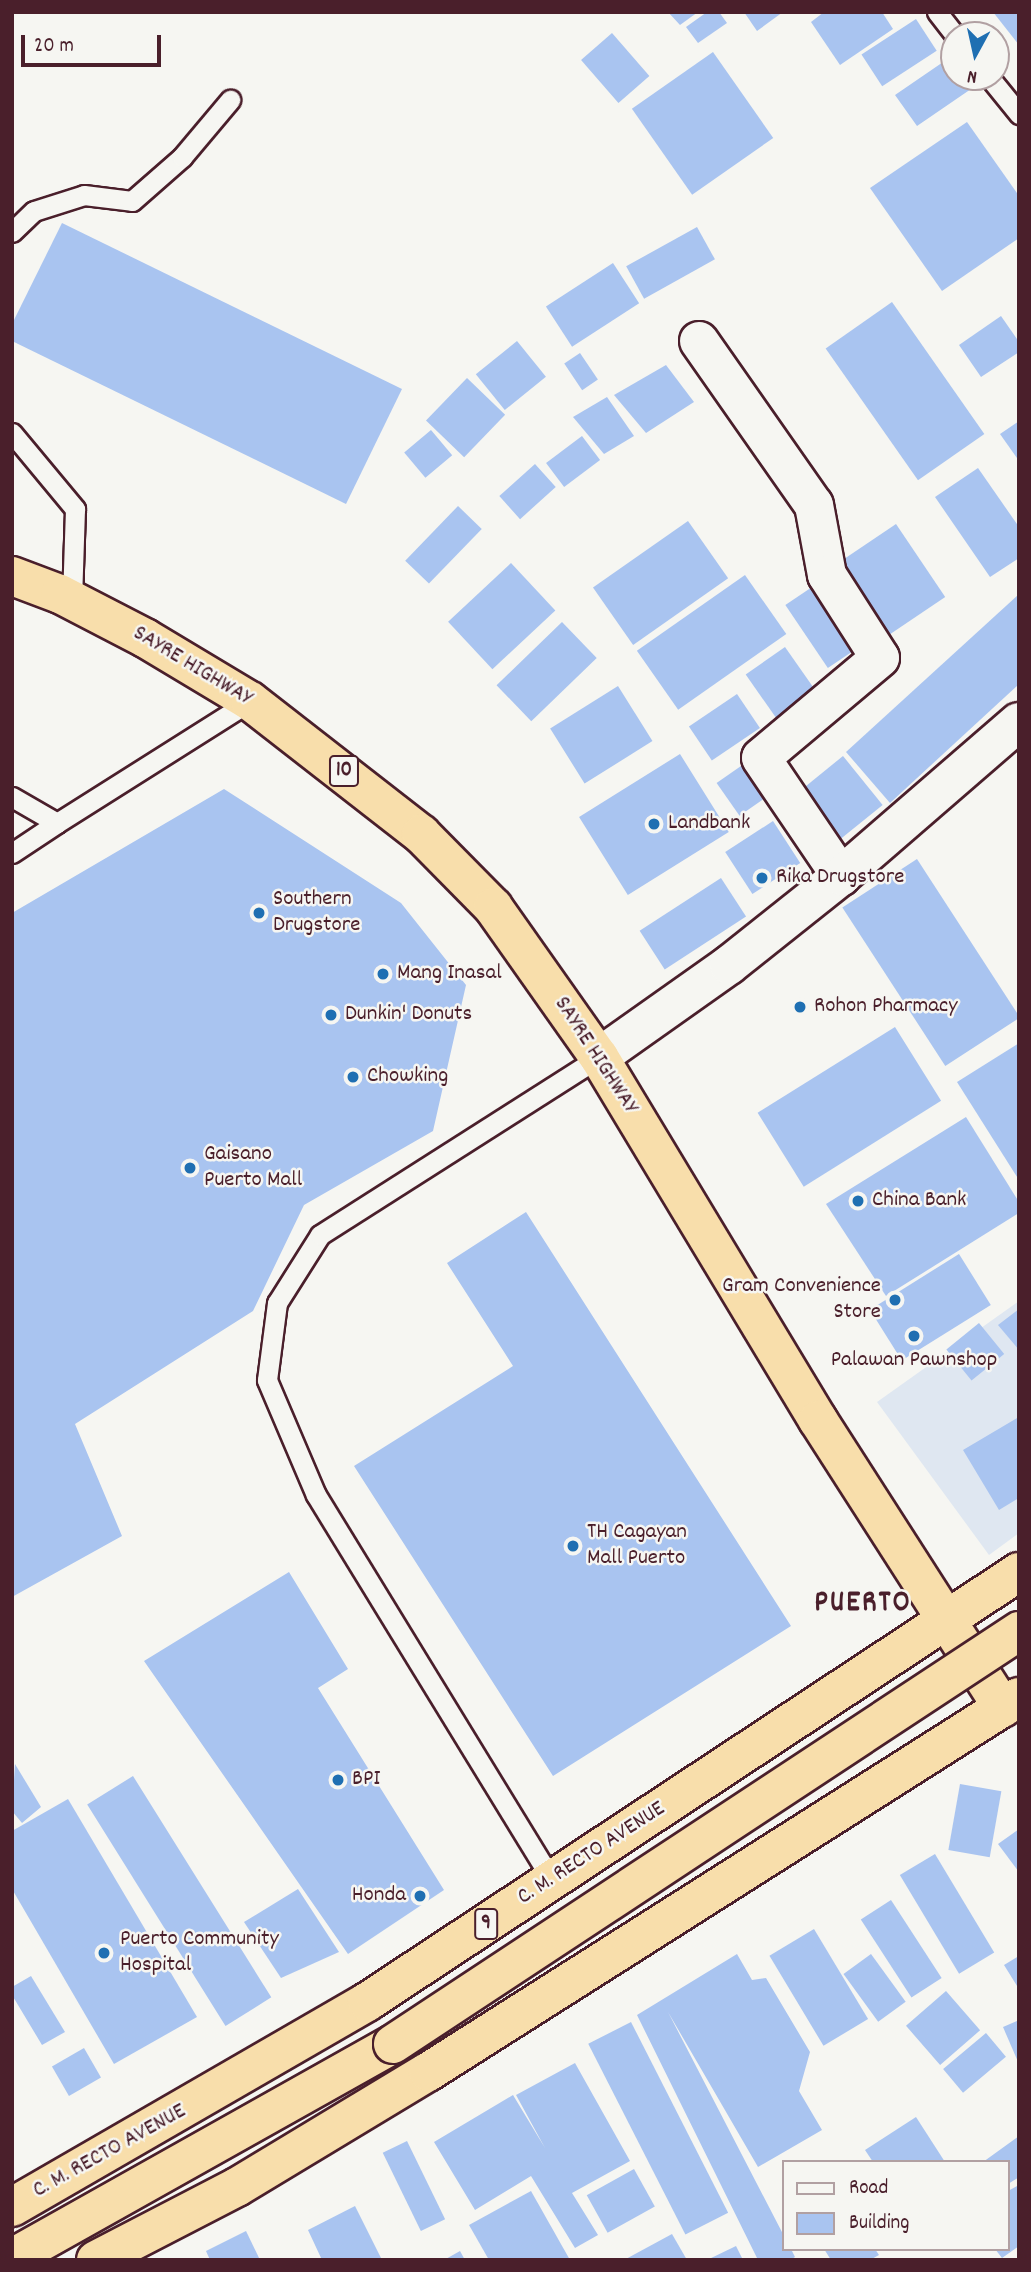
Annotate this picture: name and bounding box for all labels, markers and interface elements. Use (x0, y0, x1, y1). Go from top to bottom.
scale bar (24, 21, 164, 65)
north arrow (940, 21, 1010, 91)
text: 20 m (34, 32, 74, 62)
text: N (966, 61, 979, 89)
street label: SAYRE HIGHWAY (127, 621, 257, 713)
road number: 10 (328, 754, 360, 788)
place label: Landbank (668, 810, 750, 838)
marker: Landbank (646, 816, 662, 832)
place label: Rika Drugstore (776, 864, 904, 892)
marker: Rika Drugstore (754, 870, 770, 886)
place label: Southern Drugstore (273, 886, 360, 940)
marker: Southern Drugstore (251, 905, 267, 921)
place label: Mang Inasal (397, 960, 502, 988)
marker: Mang Inasal (375, 966, 391, 982)
street label: SAYRE HIGHWAY (547, 992, 643, 1120)
place label: Rohon Pharmacy (814, 993, 958, 1021)
marker: Rohon Pharmacy (792, 999, 808, 1015)
place label: Dunkin' Donuts (345, 1001, 472, 1029)
marker: Dunkin' Donuts (323, 1007, 339, 1023)
place label: Chowking (367, 1063, 448, 1091)
marker: Chowking (345, 1069, 361, 1085)
place label: Gaisano Puerto Mall (204, 1141, 302, 1195)
marker: Gaisano Puerto Mall (182, 1160, 198, 1176)
place label: China Bank (872, 1187, 967, 1215)
marker: China Bank (850, 1193, 866, 1209)
place label: Gram Convenience Store (722, 1273, 881, 1327)
marker: Gram Convenience Store (887, 1292, 903, 1308)
marker: Palawan Pawnshop (906, 1328, 922, 1344)
place label: Palawan Pawnshop (831, 1347, 997, 1375)
place label: TH Cagayan Mall Puerto (587, 1519, 687, 1573)
marker: TH Cagayan Mall Puerto (565, 1538, 581, 1554)
district label: PUERTO (815, 1587, 911, 1623)
place label: BPI (352, 1766, 380, 1794)
marker: BPI (330, 1772, 346, 1788)
street label: C. M. RECTO AVENUE (513, 1796, 671, 1912)
place label: Honda (352, 1882, 406, 1910)
marker: Honda (412, 1888, 428, 1904)
road number: 9 (474, 1906, 498, 1941)
place label: Puerto Community Hospital (120, 1926, 279, 1980)
marker: Puerto Community Hospital (94, 1943, 114, 1963)
street label: C. M. RECTO AVENUE (29, 2099, 191, 2205)
legend (782, 2160, 1010, 2251)
text: Road (849, 2174, 888, 2204)
text: Building (849, 2209, 909, 2239)

